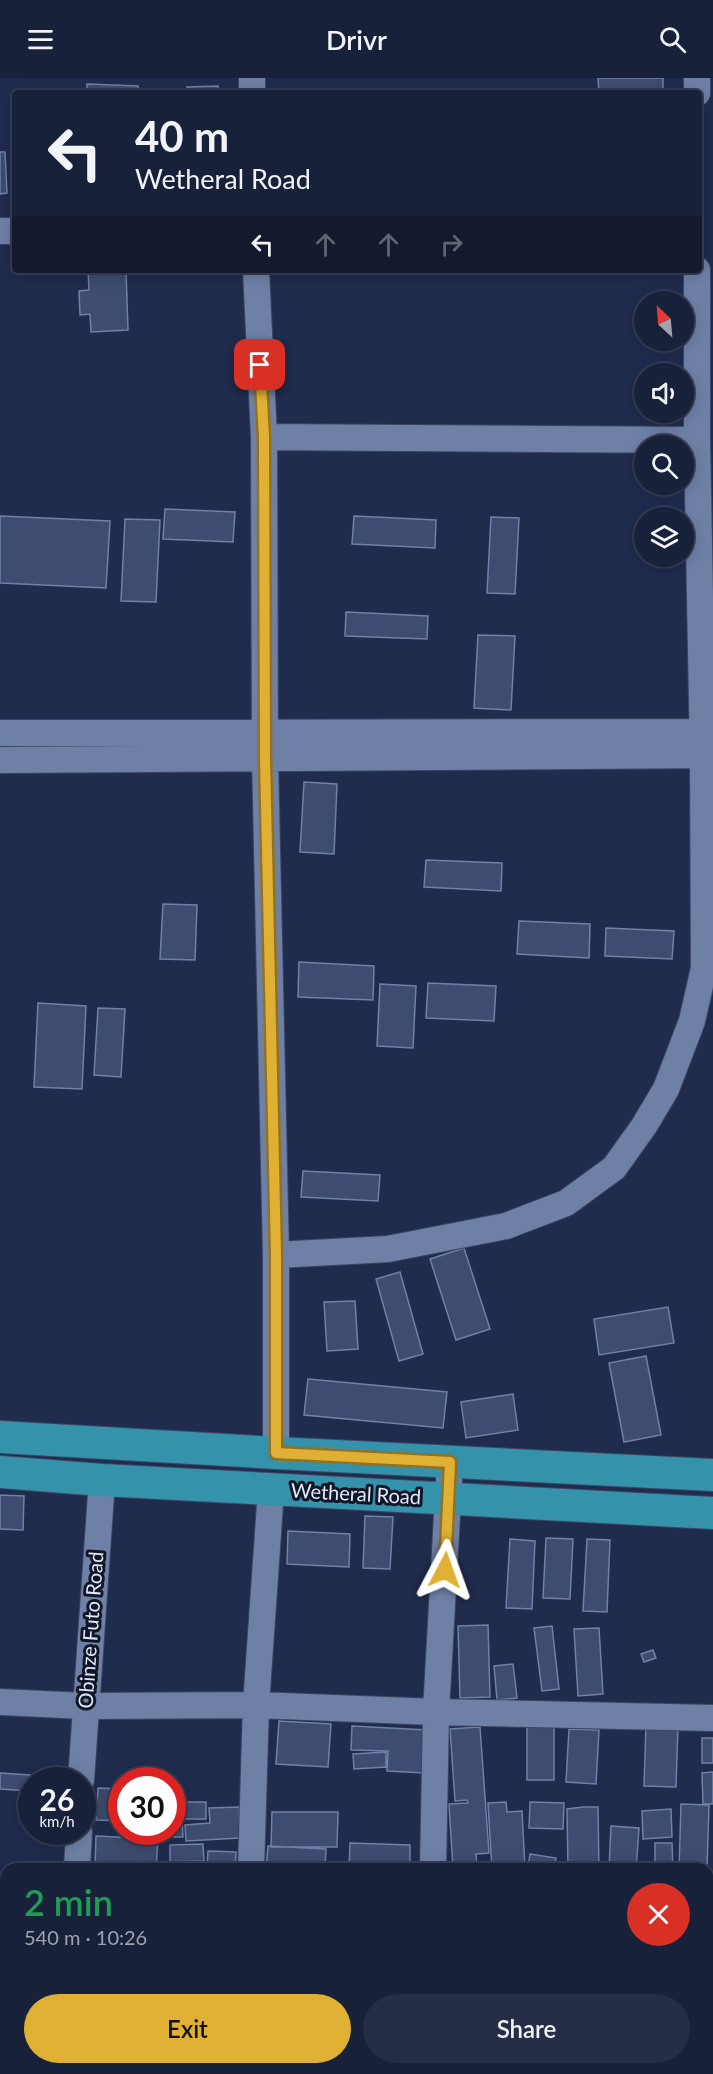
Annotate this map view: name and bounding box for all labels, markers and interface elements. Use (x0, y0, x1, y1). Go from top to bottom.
icon: menu (24, 23, 57, 56)
text: Drivr (326, 23, 387, 56)
icon: search (656, 23, 689, 56)
text: 40 m (135, 111, 229, 161)
icon: left (36, 114, 114, 192)
text: Wetheral Road (135, 162, 311, 195)
icon: left (246, 228, 279, 261)
icon: ahead (309, 228, 342, 261)
icon: ahead (372, 228, 405, 261)
icon: right (435, 228, 468, 261)
north arrow (634, 291, 694, 351)
map controls (634, 291, 694, 567)
pin (234, 339, 285, 390)
icon: arrive (243, 348, 276, 381)
button: sound (634, 363, 694, 423)
button: search (634, 435, 694, 495)
button: layers (634, 507, 694, 567)
street label: Wetheral Road (290, 1478, 422, 1508)
position arrow (413, 1538, 477, 1602)
street label: Obinze Futo Road (73, 1551, 107, 1709)
speed limit sign: 30 (108, 1767, 186, 1845)
text: 26 (40, 1781, 74, 1817)
text: km/h (39, 1812, 75, 1830)
text: 2 min (24, 1880, 113, 1924)
button: close (627, 1883, 690, 1946)
text: 540 m · 10:26 (24, 1925, 147, 1949)
button: Exit (24, 1994, 351, 2063)
button: Share (363, 1994, 690, 2063)

